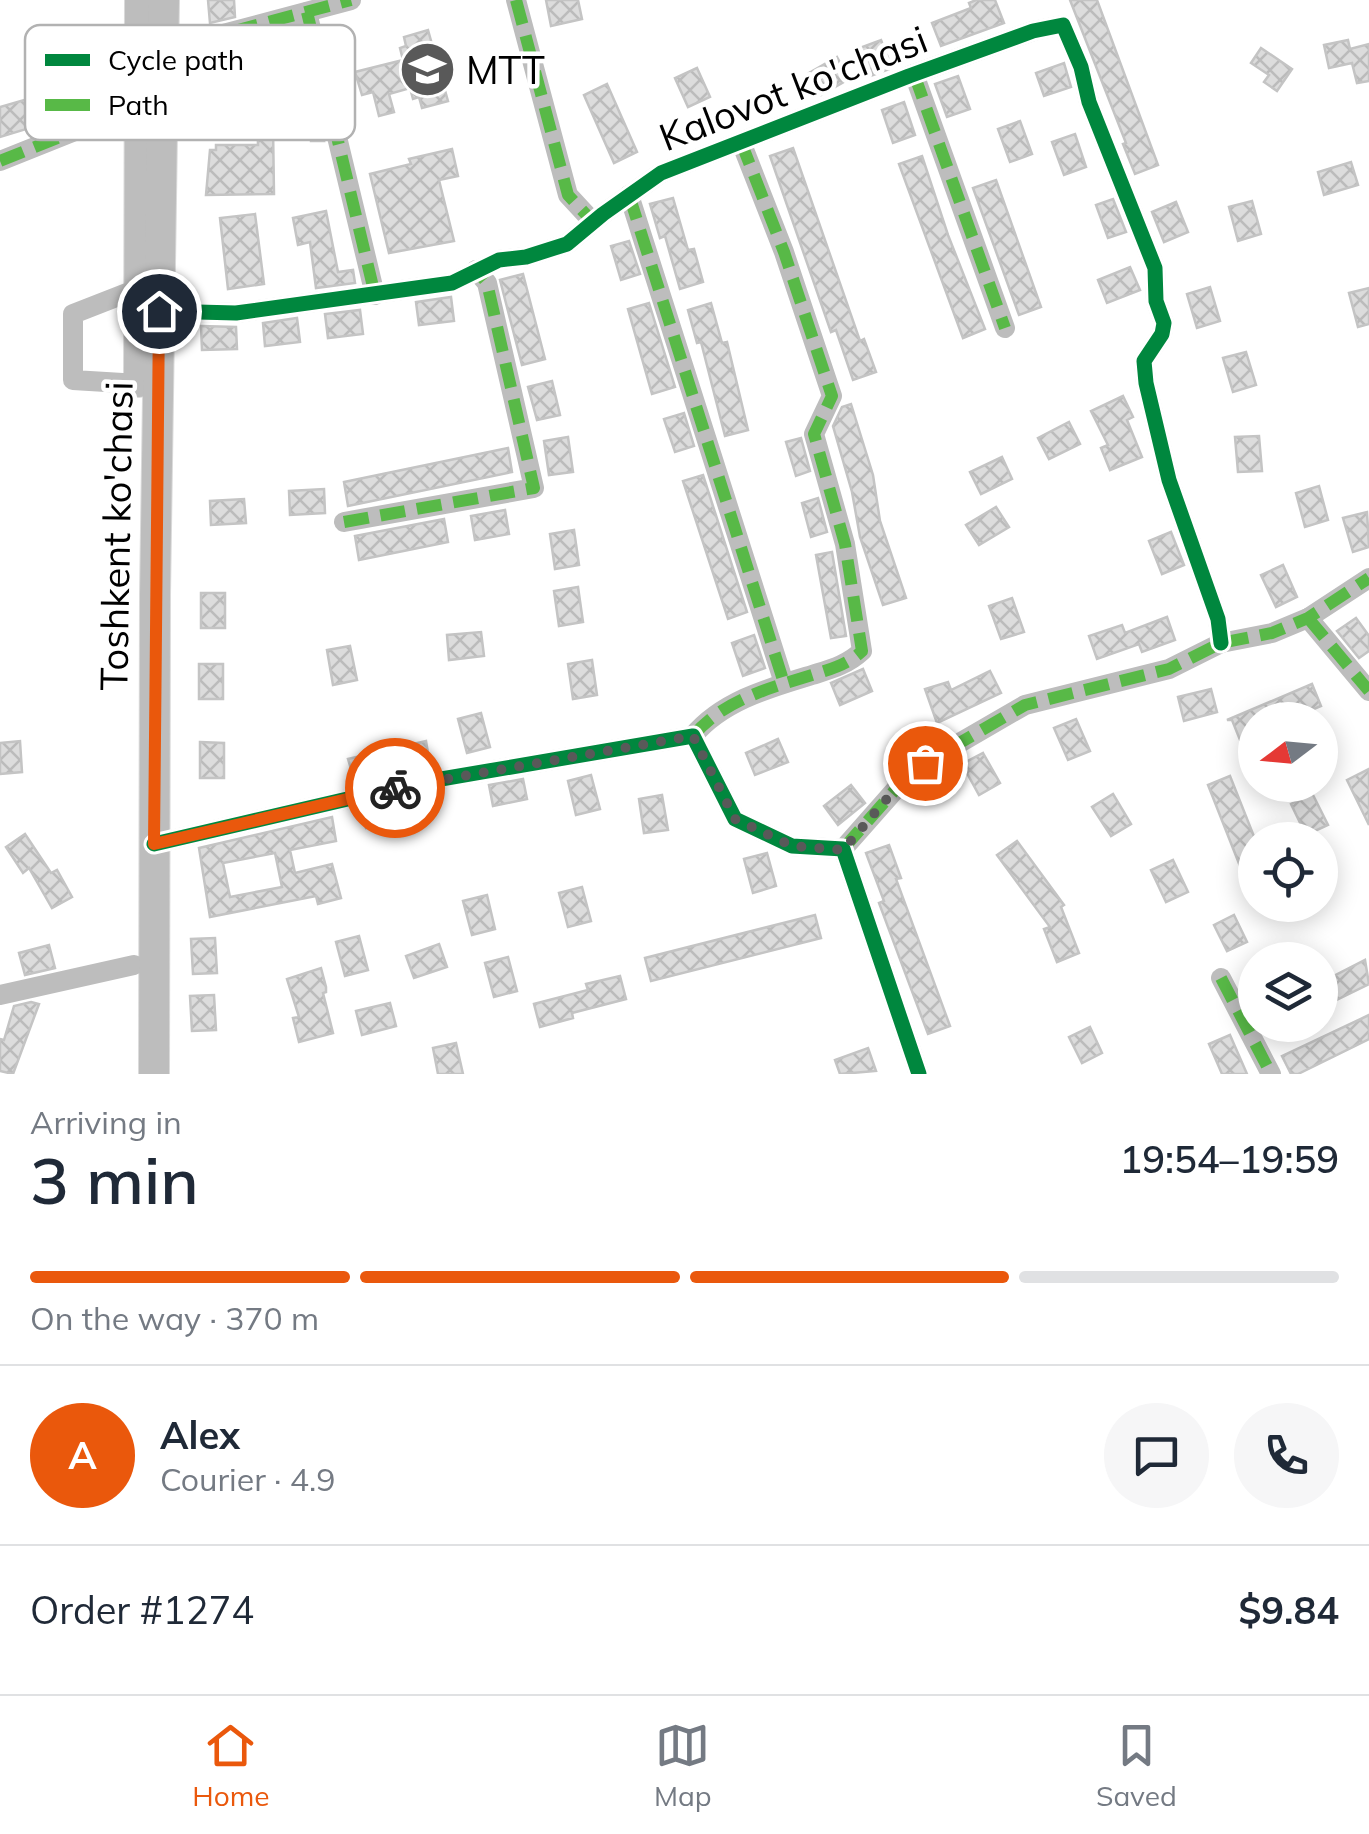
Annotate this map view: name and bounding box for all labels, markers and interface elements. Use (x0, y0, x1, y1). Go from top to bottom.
street label: Kalovot ko'chasi (652, 15, 934, 161)
legend (25, 25, 355, 140)
school or university icon: MTT (397, 40, 457, 100)
text: Cycle path (108, 42, 244, 77)
place label: MTT (466, 46, 545, 94)
text: Path (108, 87, 169, 122)
pin (117, 269, 202, 354)
icon: home (132, 284, 187, 339)
street label: Toshkent ko'chasi (89, 381, 143, 691)
north arrow (1238, 702, 1338, 802)
map controls (1238, 702, 1338, 1042)
pin (883, 721, 968, 806)
icon: bag (898, 736, 953, 791)
courier (345, 738, 445, 838)
icon: bike (368, 761, 423, 816)
button: locate (1238, 822, 1338, 922)
button: layers (1238, 942, 1338, 1042)
text: Arriving in (30, 1102, 182, 1142)
text: 19:54–19:59 (1119, 1135, 1339, 1183)
text: 3 min (30, 1139, 199, 1220)
text: On the way · 370 m (30, 1298, 319, 1338)
button: chat (1104, 1403, 1209, 1508)
button: phone (1234, 1403, 1339, 1508)
text: Alex (160, 1411, 240, 1459)
text: A (68, 1431, 97, 1479)
text: Courier · 4.9 (160, 1459, 336, 1499)
text: Order #1274 (30, 1586, 254, 1634)
text: $9.84 (1238, 1586, 1339, 1634)
tab: Home (192, 1718, 269, 1813)
tab: Map (654, 1718, 712, 1813)
tab: Saved (1096, 1718, 1177, 1813)

